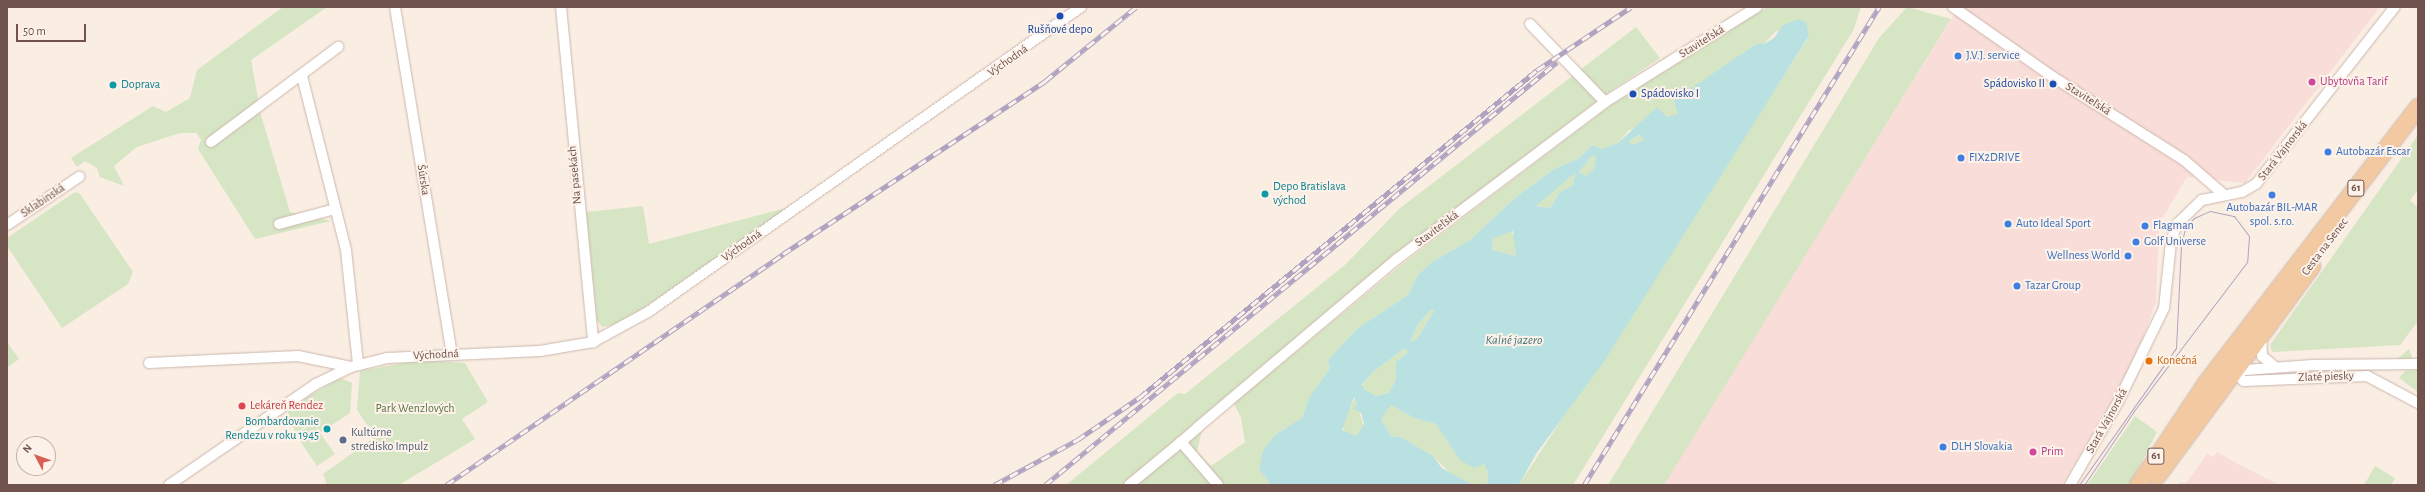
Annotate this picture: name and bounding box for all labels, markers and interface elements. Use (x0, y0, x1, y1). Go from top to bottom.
marker: Rušňové depo (1055, 11, 1065, 21)
scale bar (18, 16, 88, 42)
street label: Staviteľská (1677, 22, 1727, 62)
place label: Rušňové depo (1027, 23, 1093, 37)
text: 50 m (23, 25, 46, 37)
street label: Východná (985, 42, 1031, 80)
place label: J.V.J. service (1966, 49, 2020, 63)
marker: J.V.J. service (1953, 51, 1963, 61)
place label: Ubytovňa Tarif (2320, 75, 2388, 89)
place label: Spádovisko II (1984, 77, 2045, 91)
marker: Ubytovňa Tarif (2307, 77, 2317, 87)
place label: Doprava (121, 78, 160, 92)
marker: Spádovisko II (2048, 79, 2058, 89)
street label: Staviteľská (2063, 79, 2113, 119)
marker: Doprava (108, 80, 118, 90)
place label: Spádovisko I (1641, 87, 1699, 101)
marker: Spádovisko I (1628, 89, 1638, 99)
street label: Stará Vajnorská (2255, 118, 2311, 184)
street label: Na pasekách (565, 145, 585, 205)
place label: Autobazár Escar (2336, 145, 2410, 159)
marker: Autobazár Escar (2323, 147, 2333, 157)
place label: FIX2DRIVE (1969, 151, 2020, 165)
marker: FIX2DRIVE (1956, 153, 1966, 163)
street label: Šúrska (413, 164, 433, 196)
road number: 61 (2347, 179, 2365, 197)
place label: Depo Bratislava východ (1273, 180, 1346, 208)
street label: Sklabinská (18, 181, 68, 221)
marker: Depo Bratislava východ (1260, 189, 1270, 199)
marker: Autobazár BIL-MAR spol. s.r.o. (2267, 190, 2277, 200)
place label: Autobazár BIL-MAR spol. s.r.o. (2226, 201, 2318, 229)
street label: Staviteľská (1412, 208, 1462, 250)
street label: Cesta na Senec (2299, 215, 2351, 279)
place label: Auto Ideal Sport (2016, 217, 2091, 231)
marker: Auto Ideal Sport (2003, 219, 2013, 229)
place label: Flagman (2153, 219, 2194, 233)
marker: Flagman (2140, 221, 2150, 231)
street label: Východná (719, 227, 765, 265)
place label: Golf Universe (2144, 235, 2206, 249)
marker: Golf Universe (2131, 237, 2141, 247)
place label: Wellness World (2047, 249, 2120, 263)
marker: Wellness World (2123, 251, 2133, 261)
place label: Tazar Group (2025, 279, 2081, 293)
marker: Tazar Group (2012, 281, 2022, 291)
water label: Kalné jazero (1486, 333, 1542, 349)
street label: Východná (413, 347, 459, 363)
place label: Konečná (2157, 354, 2197, 368)
marker: Konečná (2144, 356, 2154, 366)
street label: Zlaté piesky (2298, 369, 2354, 385)
street label: Stará Vajnorská (2083, 386, 2131, 456)
place label: Lekáreň Rendez (250, 399, 323, 413)
marker: Lekáreň Rendez (237, 401, 247, 411)
park label: Park Wenzlových (375, 402, 455, 416)
place label: Bombardovanie Rendezu v roku 1945 (225, 415, 319, 443)
marker: Bombardovanie Rendezu v roku 1945 (322, 424, 332, 434)
place label: Kultúrne stredisko Impulz (351, 426, 428, 454)
marker: Kultúrne stredisko Impulz (338, 435, 348, 445)
north arrow (16, 436, 56, 476)
place label: DLH Slovakia (1951, 440, 2013, 454)
text: N (21, 442, 34, 455)
marker: DLH Slovakia (1938, 442, 1948, 452)
place label: Prim (2041, 445, 2063, 459)
marker: Prim (2028, 447, 2038, 457)
road number: 61 (2147, 447, 2165, 465)

